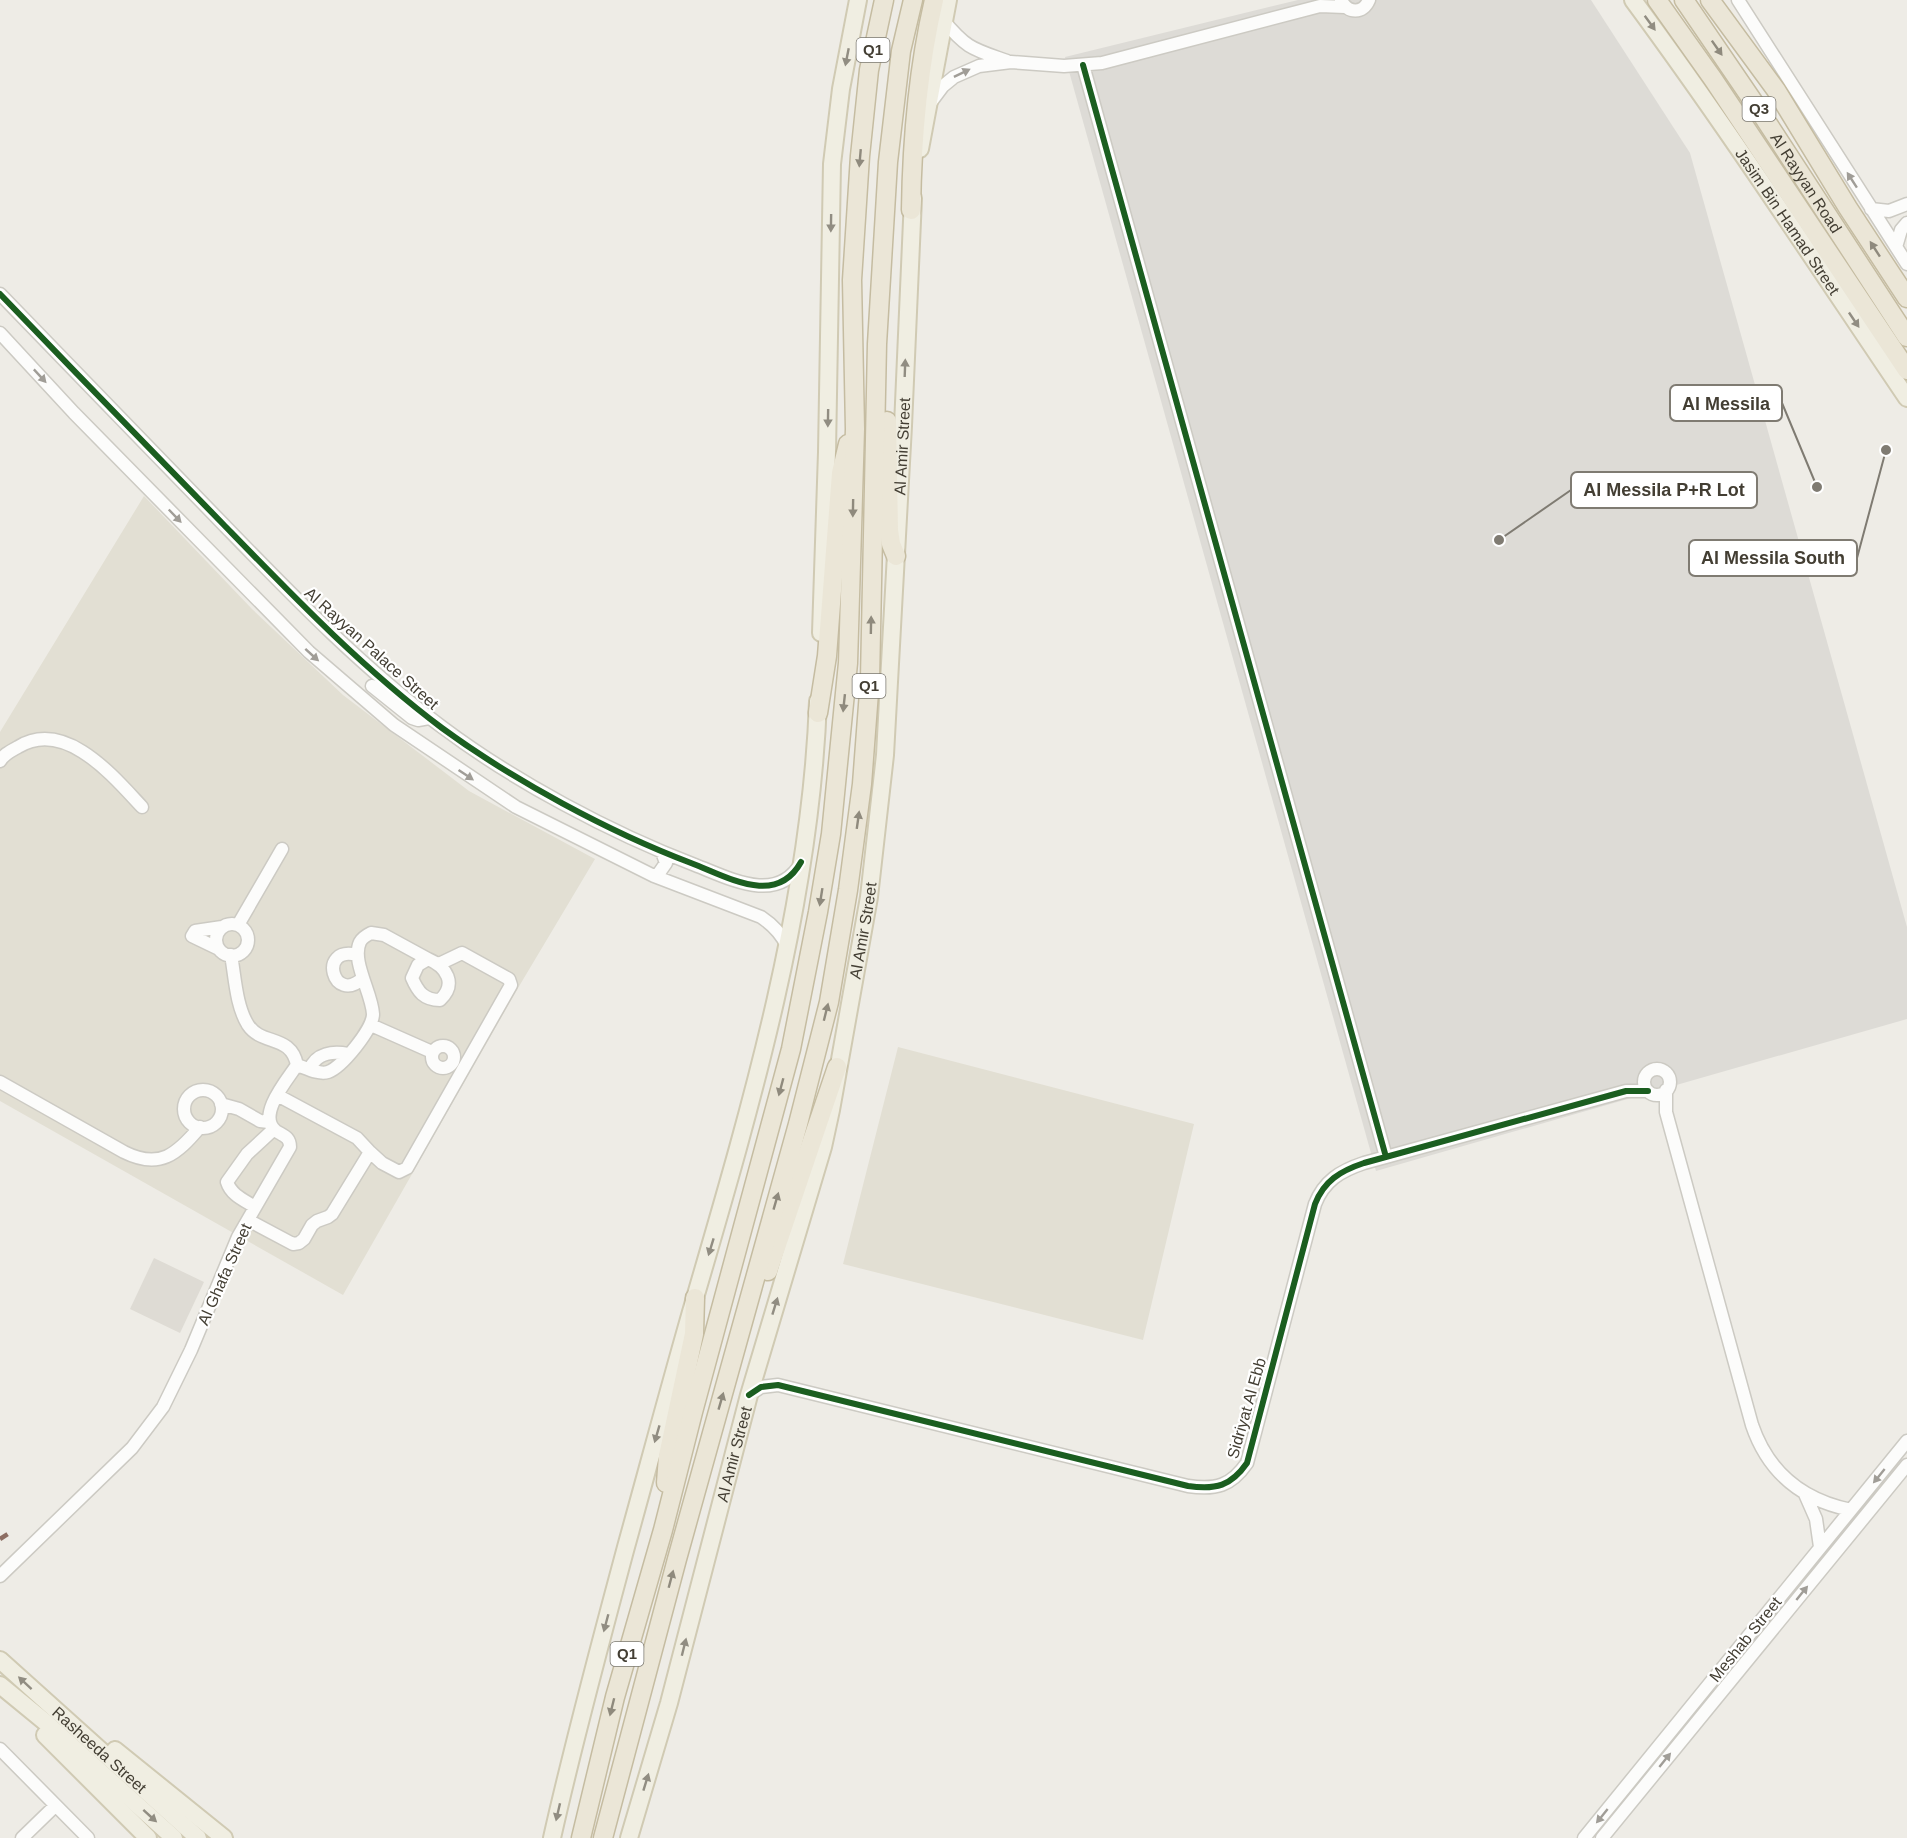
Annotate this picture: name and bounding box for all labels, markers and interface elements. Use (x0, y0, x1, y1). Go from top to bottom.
one-way arrow (1644, 15, 1656, 31)
road number: Q1 (856, 38, 890, 62)
one-way arrow (1711, 40, 1722, 56)
one-way arrow (842, 48, 851, 67)
one-way arrow (954, 69, 971, 78)
road number: Q3 (1742, 97, 1776, 121)
street label: Al Rayyan Road (1767, 130, 1845, 236)
street label: Jasim Bin Hamad Street (1732, 145, 1843, 298)
one-way arrow (855, 149, 865, 168)
one-way arrow (1847, 171, 1858, 188)
one-way arrow (827, 213, 836, 232)
one-way arrow (1869, 242, 1881, 258)
one-way arrow (1848, 311, 1860, 327)
one-way arrow (901, 358, 910, 377)
one-way arrow (33, 368, 46, 383)
callout: Al Messila (1670, 385, 1782, 421)
text: Al Messila (1682, 394, 1771, 414)
street label: Al Amir Street (891, 397, 913, 496)
one-way arrow (823, 408, 833, 427)
callout: Al Messila P+R Lot (1571, 472, 1757, 508)
text: Al Messila P+R Lot (1583, 480, 1745, 500)
one-way arrow (849, 499, 858, 518)
one-way arrow (168, 509, 182, 523)
callout: Al Messila South (1689, 540, 1857, 576)
text: Al Messila South (1701, 548, 1845, 568)
street label: Al Rayyan Palace Street (302, 584, 442, 713)
one-way arrow (866, 616, 876, 635)
one-way arrow (305, 648, 320, 662)
road number: Q1 (852, 674, 886, 698)
one-way arrow (839, 694, 849, 713)
one-way arrow (458, 769, 474, 780)
one-way arrow (853, 810, 862, 829)
street label: Al Amir Street (847, 881, 880, 980)
one-way arrow (816, 887, 825, 906)
one-way arrow (822, 1003, 831, 1021)
one-way arrow (776, 1079, 785, 1097)
one-way arrow (772, 1192, 781, 1210)
street label: Al Ghafa Street (194, 1220, 255, 1328)
one-way arrow (706, 1238, 715, 1256)
one-way arrow (771, 1297, 780, 1315)
street label: Sidriyat Al Ebb (1224, 1356, 1269, 1460)
one-way arrow (717, 1392, 726, 1410)
street label: Al Amir Street (714, 1404, 755, 1504)
one-way arrow (652, 1425, 661, 1443)
one-way arrow (1874, 1468, 1886, 1483)
one-way arrow (667, 1569, 677, 1588)
one-way arrow (1795, 1586, 1808, 1601)
street label: Meshab Street (1706, 1593, 1785, 1685)
one-way arrow (600, 1613, 610, 1632)
one-way arrow (679, 1637, 689, 1656)
road number: Q1 (610, 1642, 644, 1666)
one-way arrow (18, 1677, 33, 1690)
one-way arrow (607, 1698, 617, 1716)
street label: Rasheeda Street (49, 1703, 150, 1797)
one-way arrow (1659, 1752, 1672, 1768)
one-way arrow (642, 1773, 651, 1791)
one-way arrow (552, 1802, 562, 1821)
one-way arrow (1596, 1808, 1609, 1823)
one-way arrow (143, 1809, 158, 1823)

